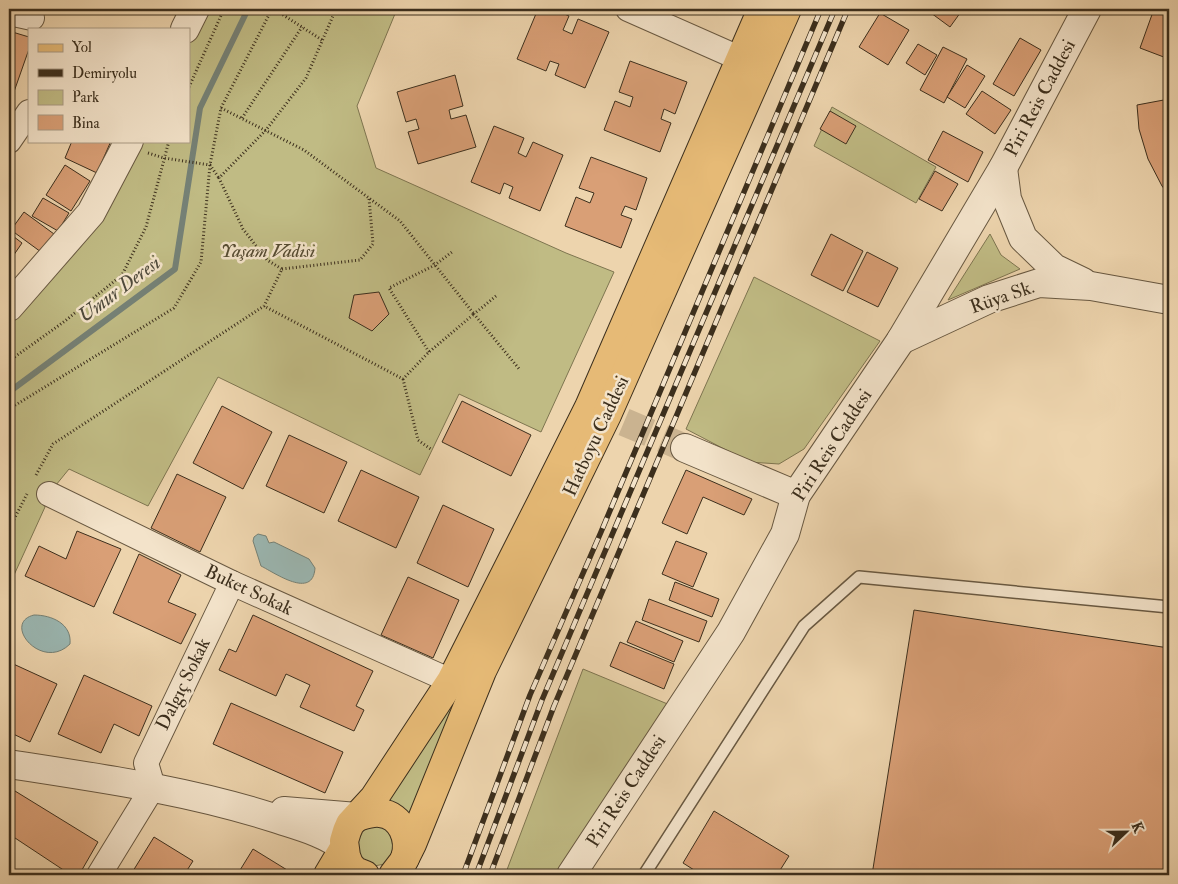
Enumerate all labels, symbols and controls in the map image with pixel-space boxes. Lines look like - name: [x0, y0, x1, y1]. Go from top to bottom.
- legend: [28, 28, 190, 142]
- street label: Piri Reis Caddesi: [999, 35, 1081, 161]
- text: Yol: [72, 38, 92, 57]
- text: Demiryolu: [72, 64, 137, 83]
- text: Park: [72, 88, 99, 107]
- text: Bina: [72, 114, 100, 133]
- park label: Yaşam Vadisi: [221, 239, 315, 263]
- water label: Umur Deresi: [73, 250, 166, 328]
- street label: Rüya Sk.: [967, 275, 1037, 319]
- street label: Hatboyu Caddesi: [558, 372, 634, 500]
- street label: Piri Reis Caddesi: [787, 384, 877, 506]
- street label: Buket Sokak: [201, 559, 297, 621]
- street label: Dalgıç Sokak: [150, 634, 216, 734]
- street label: Piri Reis Caddesi: [581, 730, 671, 852]
- north arrow: [1100, 806, 1150, 856]
- text: K: [1128, 820, 1148, 836]

